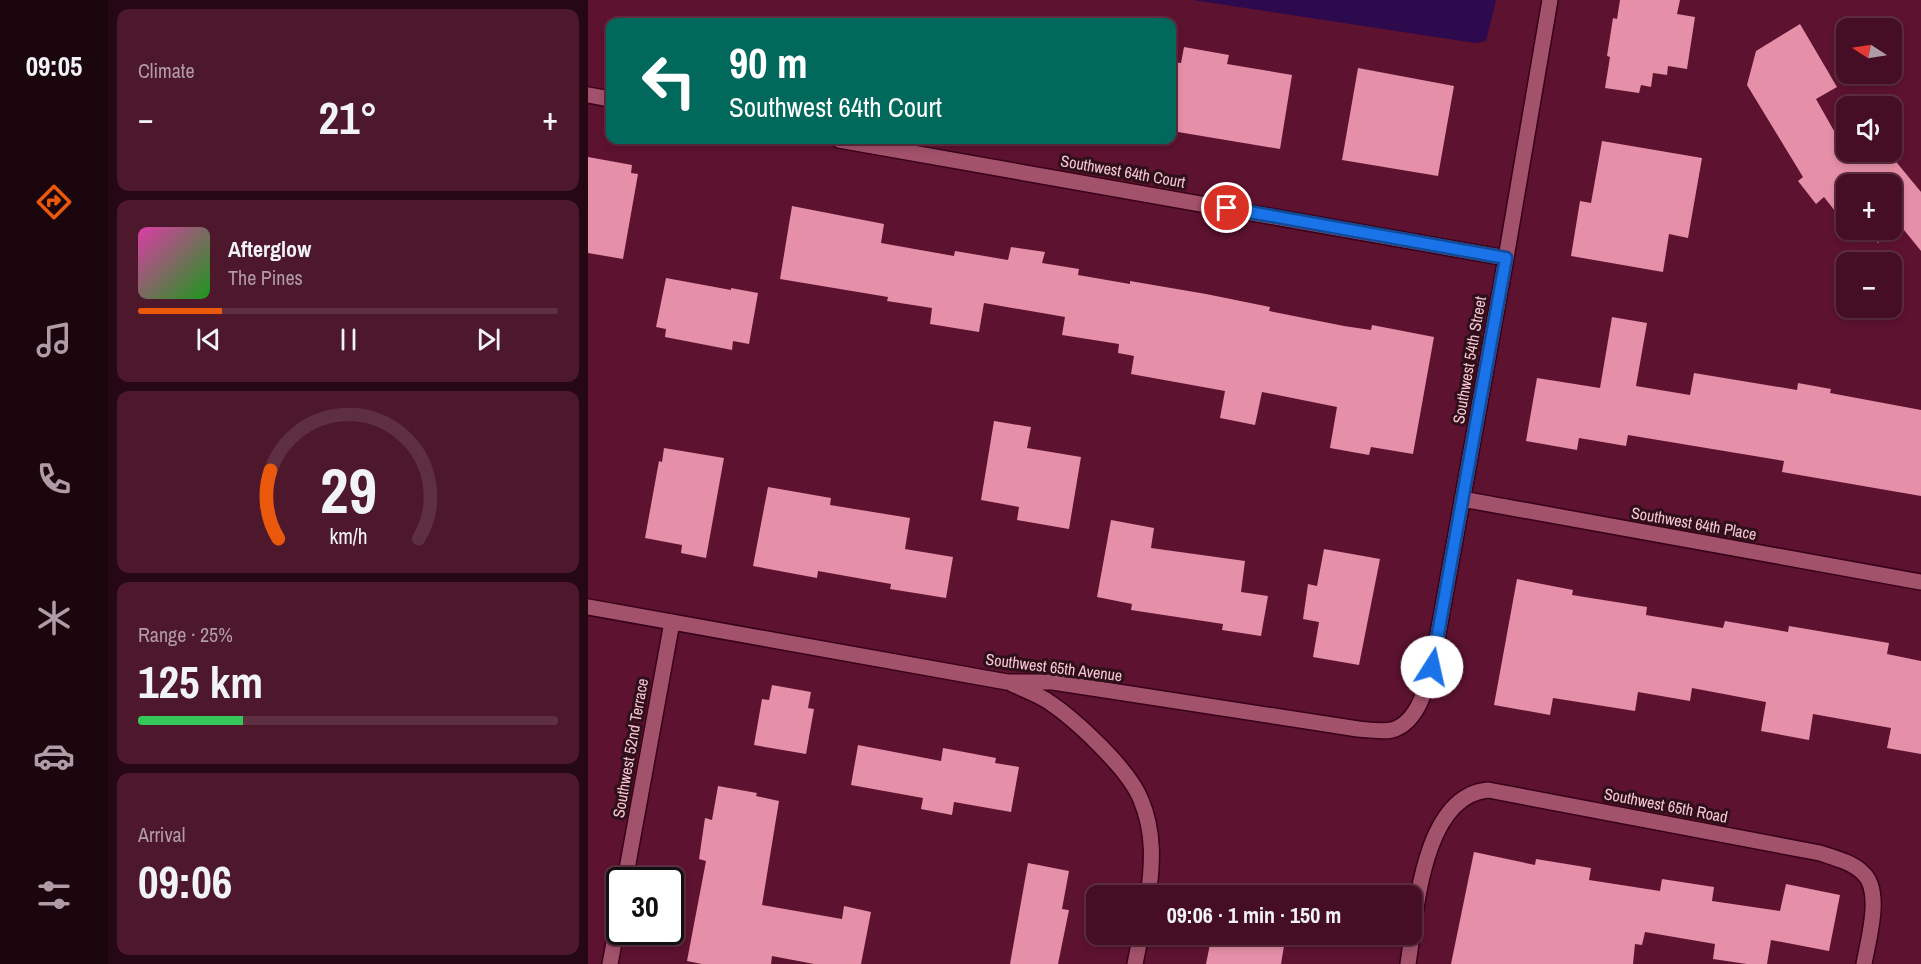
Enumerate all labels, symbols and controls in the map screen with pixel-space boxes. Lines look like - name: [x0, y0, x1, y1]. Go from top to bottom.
- north arrow: [1836, 18, 1902, 84]
- map controls: [1836, 18, 1902, 318]
- text: 90 m: [729, 35, 808, 91]
- icon: left: [630, 42, 708, 120]
- text: 09:05: [26, 48, 82, 84]
- text: Climate: [138, 57, 195, 84]
- text: 21°: [318, 87, 378, 148]
- text: Southwest 64th Court: [729, 89, 942, 125]
- text: −: [138, 96, 154, 140]
- text: +: [542, 96, 558, 140]
- button: sound: [1836, 96, 1902, 162]
- street label: Southwest 64th Court: [1059, 149, 1187, 193]
- button: +: [1836, 174, 1902, 240]
- icon: directions: [33, 181, 75, 223]
- pin: [1201, 182, 1252, 233]
- icon: arrive: [1210, 191, 1243, 224]
- text: Afterglow: [228, 234, 311, 264]
- button: −: [1836, 252, 1902, 318]
- text: The Pines: [228, 264, 303, 291]
- street label: Southwest 54th Street: [1447, 294, 1491, 425]
- icon: music: [33, 319, 75, 361]
- icon: previous: [192, 323, 225, 356]
- icon: pause: [332, 323, 365, 356]
- icon: next: [472, 323, 505, 356]
- text: 29: [320, 448, 376, 532]
- icon: phone: [33, 458, 75, 500]
- street label: Southwest 64th Place: [1630, 501, 1758, 545]
- text: km/h: [329, 522, 367, 551]
- icon: climate: [33, 597, 75, 639]
- text: Range · 25%: [138, 621, 233, 648]
- position arrow: [1400, 635, 1464, 699]
- street label: Southwest 65th Avenue: [984, 648, 1124, 686]
- text: 125 km: [138, 651, 263, 712]
- street label: Southwest 52nd Terrace: [607, 677, 653, 819]
- icon: car: [33, 735, 75, 777]
- street label: Southwest 65th Road: [1602, 782, 1730, 828]
- text: Arrival: [138, 821, 185, 848]
- text: 09:06: [138, 851, 232, 912]
- speed limit sign: 30: [606, 867, 684, 945]
- icon: filters: [33, 874, 75, 916]
- text: 09:06 · 1 min · 150 m: [1167, 900, 1341, 930]

